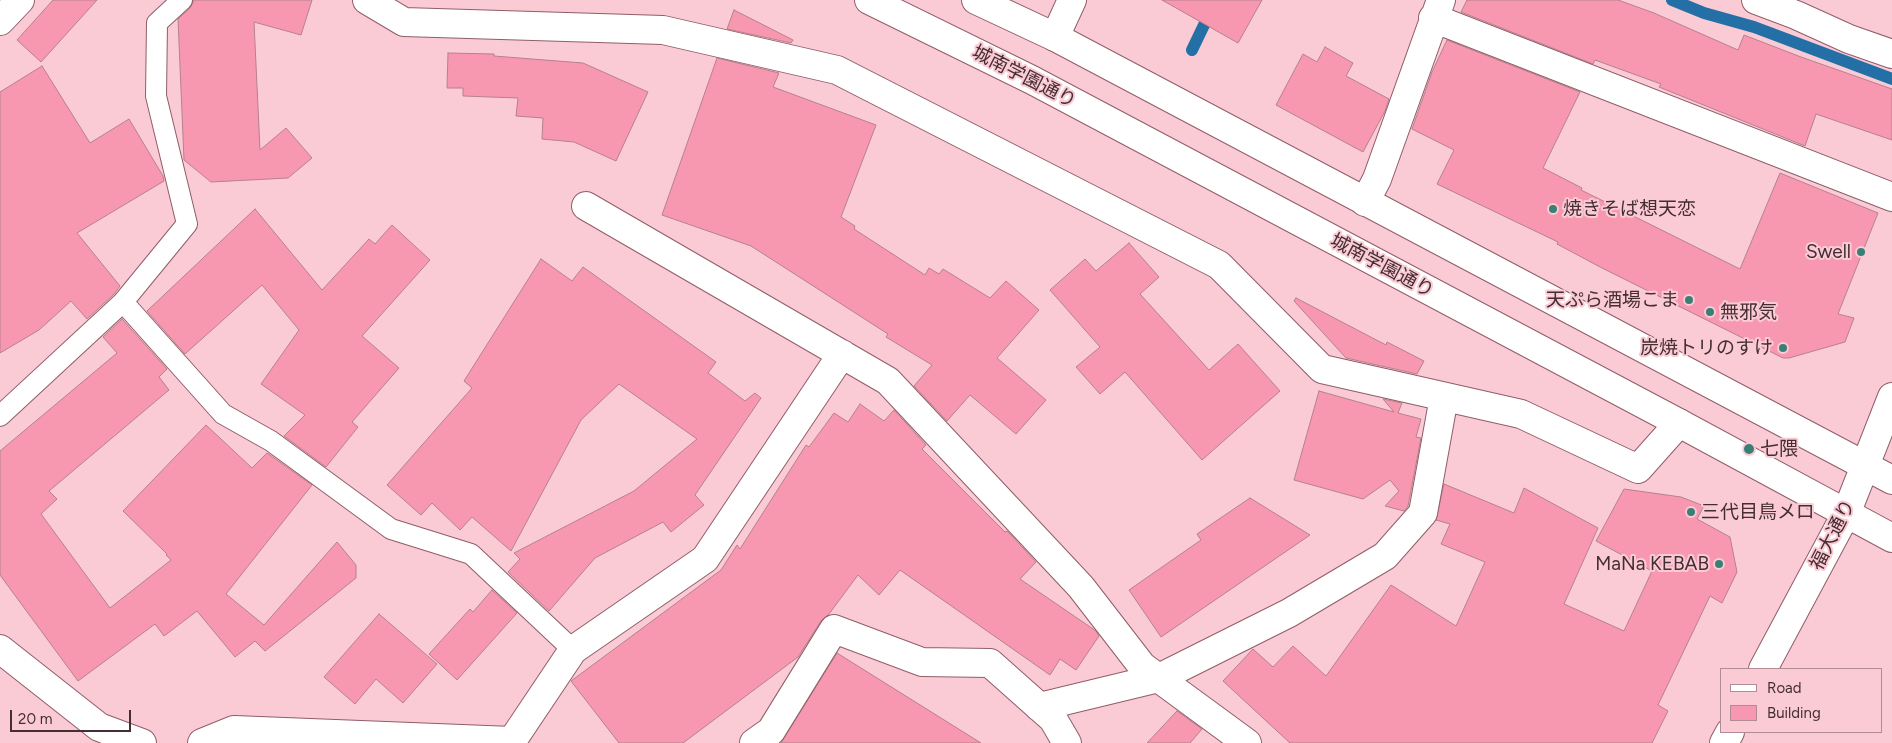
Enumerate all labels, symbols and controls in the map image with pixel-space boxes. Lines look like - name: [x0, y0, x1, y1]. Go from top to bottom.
- street label: 城南学園通り: [968, 41, 1080, 113]
- place label: 焼きそば想天恋: [1563, 198, 1696, 220]
- marker: 焼きそば想天恋: [1547, 203, 1559, 215]
- street label: 城南学園通り: [1326, 229, 1438, 303]
- place label: Swell: [1806, 241, 1851, 263]
- marker: Swell: [1855, 246, 1867, 258]
- place label: 天ぷら酒場こま: [1546, 289, 1679, 311]
- marker: 天ぷら酒場こま: [1683, 294, 1695, 306]
- place label: 無邪気: [1720, 301, 1777, 323]
- marker: 無邪気: [1704, 306, 1716, 318]
- place label: 炭焼トリのすけ: [1640, 337, 1773, 359]
- marker: 炭焼トリのすけ: [1777, 342, 1789, 354]
- place label: 七隈: [1760, 438, 1798, 460]
- marker: 七隈: [1742, 442, 1756, 456]
- street label: 福大通り: [1806, 496, 1860, 574]
- place label: 三代目鳥メロ: [1701, 501, 1815, 523]
- marker: 三代目鳥メロ: [1685, 506, 1697, 518]
- place label: MaNa KEBAB: [1595, 553, 1709, 575]
- marker: MaNa KEBAB: [1713, 558, 1725, 570]
- legend: [1720, 668, 1882, 733]
- text: Road: [1767, 679, 1802, 697]
- scale bar: [12, 700, 134, 732]
- text: Building: [1767, 704, 1821, 722]
- text: 20 m: [18, 710, 52, 728]

